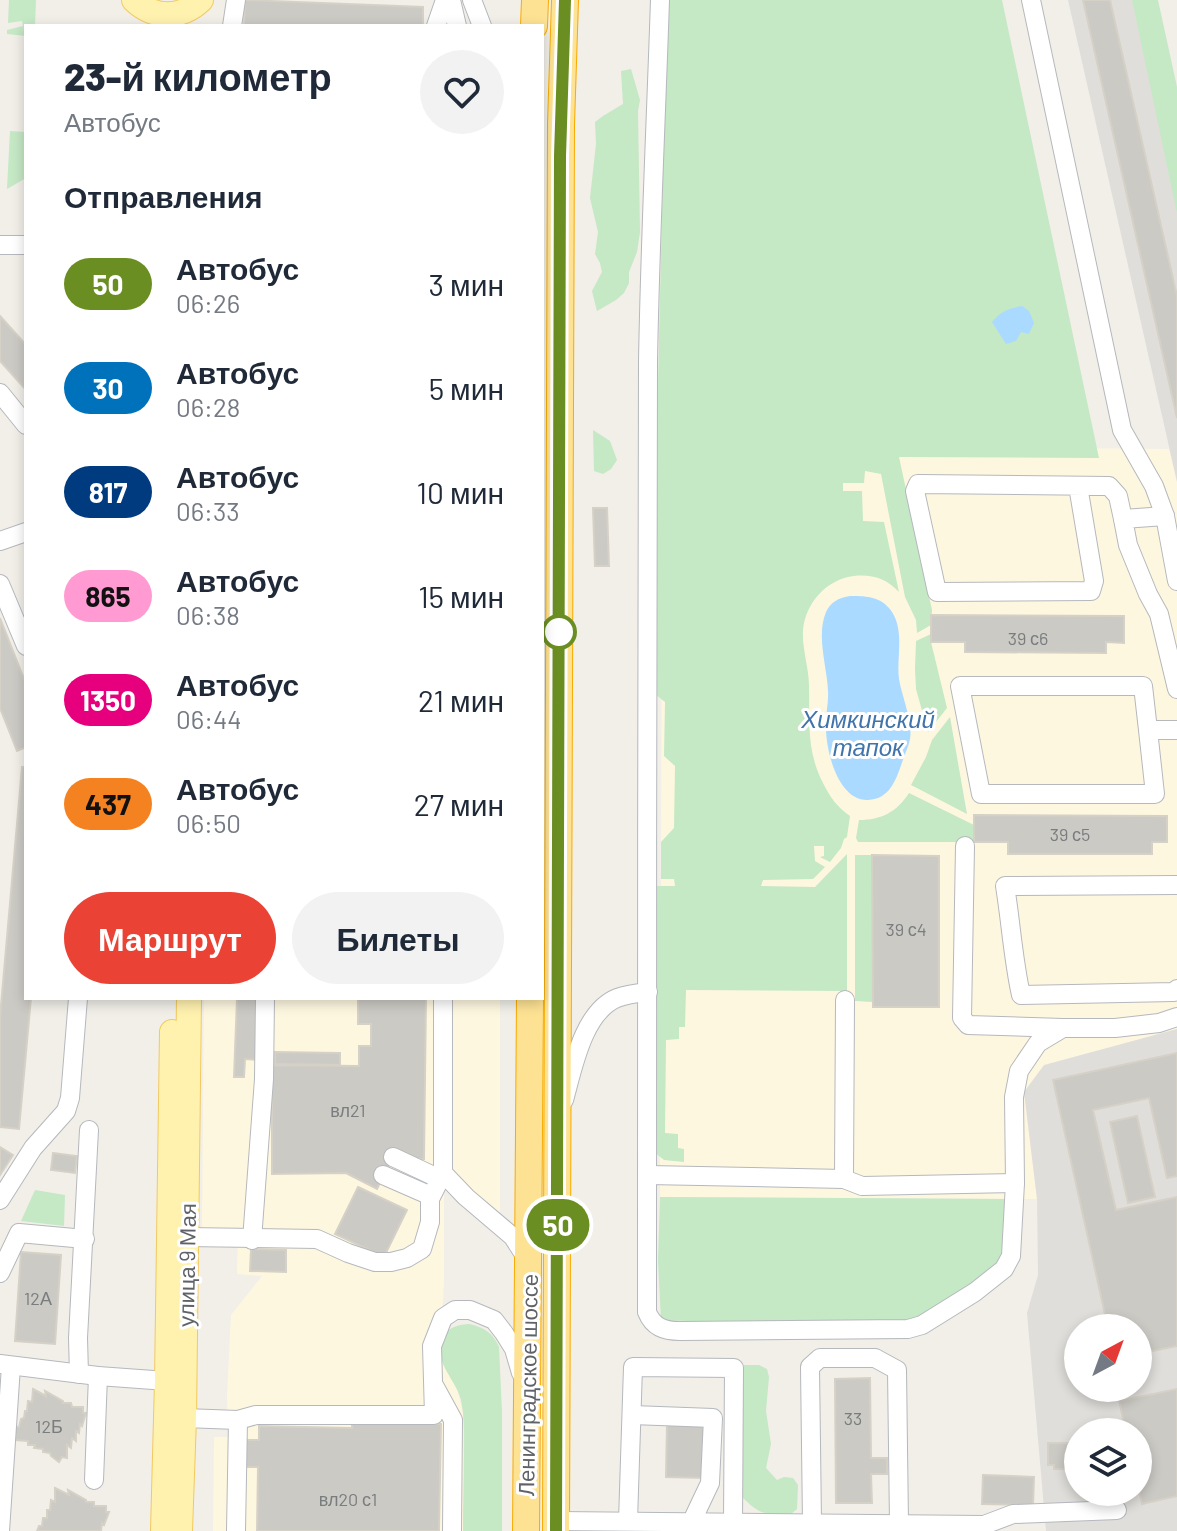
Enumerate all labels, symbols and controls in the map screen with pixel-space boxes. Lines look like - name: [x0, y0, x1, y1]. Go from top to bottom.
- button: heart: [420, 50, 504, 134]
- text: 23-й километр: [64, 53, 332, 99]
- text: Автобус: [64, 106, 161, 137]
- text: Отправления: [64, 178, 263, 214]
- text: Автобус: [176, 250, 299, 286]
- text: 3 мин: [429, 266, 504, 302]
- text: 50: [92, 267, 124, 301]
- text: 06:26: [176, 287, 240, 318]
- text: Автобус: [176, 354, 299, 390]
- text: 5 мин: [429, 370, 504, 406]
- text: 30: [92, 371, 124, 405]
- text: 06:28: [176, 391, 240, 422]
- text: Автобус: [176, 458, 299, 494]
- text: 10 мин: [417, 474, 504, 510]
- text: 817: [89, 475, 127, 509]
- text: 06:33: [176, 495, 240, 526]
- text: Автобус: [176, 562, 299, 598]
- text: 15 мин: [418, 578, 504, 614]
- text: 865: [85, 579, 131, 613]
- text: 06:38: [176, 599, 240, 630]
- unlabelled marker: [542, 615, 576, 649]
- house number: 39 с6: [1008, 627, 1048, 649]
- text: Автобус: [176, 666, 299, 702]
- text: 21 мин: [418, 682, 504, 718]
- text: 1350: [80, 683, 136, 717]
- text: 06:44: [176, 703, 242, 734]
- water label: Химкинский тапок: [800, 704, 935, 761]
- text: Автобус: [176, 770, 299, 806]
- text: 27 мин: [414, 786, 504, 822]
- text: 437: [85, 787, 131, 821]
- text: 06:50: [176, 807, 241, 838]
- house number: 39 с5: [1050, 823, 1090, 845]
- button: Маршрут: [64, 892, 276, 984]
- button: Билеты: [292, 892, 504, 984]
- house number: 39 с4: [885, 918, 927, 940]
- house number: вл21: [330, 1099, 366, 1121]
- line badge: 50: [522, 1199, 594, 1251]
- street label: улица 9 Мая: [172, 1203, 201, 1327]
- text: 50: [542, 1208, 574, 1242]
- street label: Ленинградское шоссе: [512, 1274, 543, 1496]
- house number: 12А: [24, 1287, 52, 1309]
- north arrow: [1064, 1314, 1152, 1402]
- map controls: [1064, 1314, 1152, 1506]
- house number: 33: [844, 1407, 862, 1429]
- house number: 12Б: [35, 1415, 63, 1437]
- button: layers: [1064, 1418, 1152, 1506]
- house number: вл20 с1: [319, 1488, 377, 1510]

